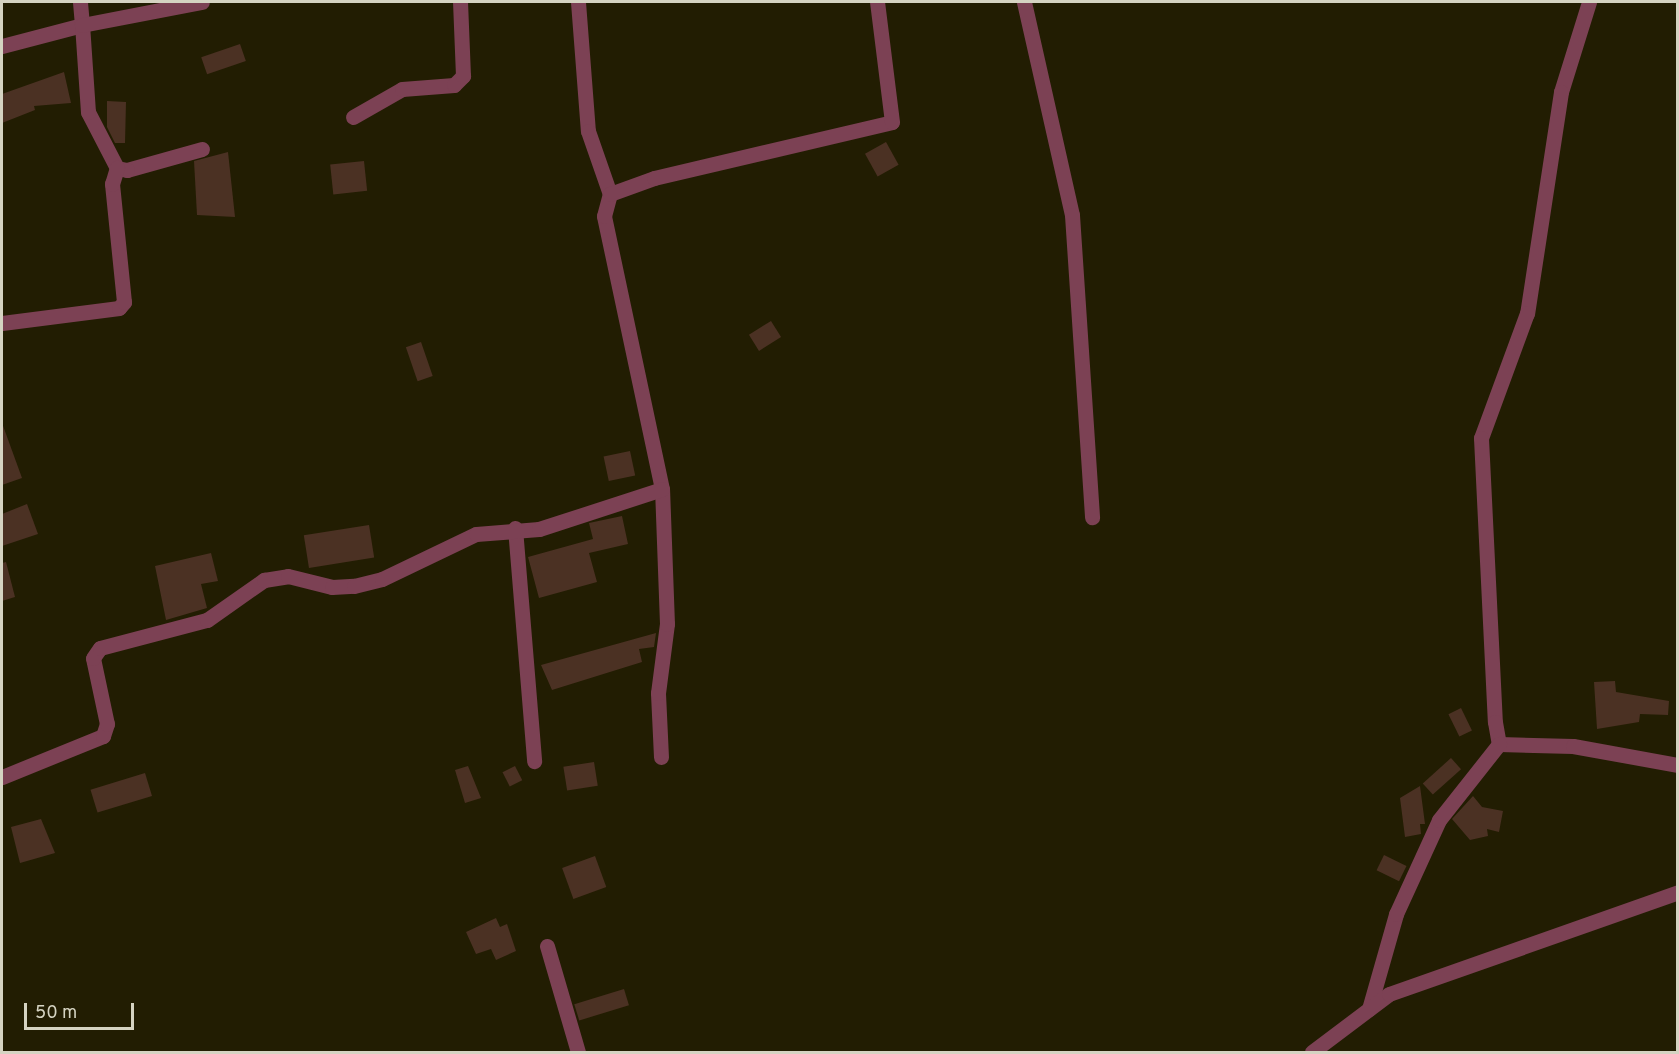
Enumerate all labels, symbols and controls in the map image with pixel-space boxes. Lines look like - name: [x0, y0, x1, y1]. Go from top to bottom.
- scale bar: [27, 991, 136, 1029]
- text: 50 m: [35, 1002, 77, 1025]

